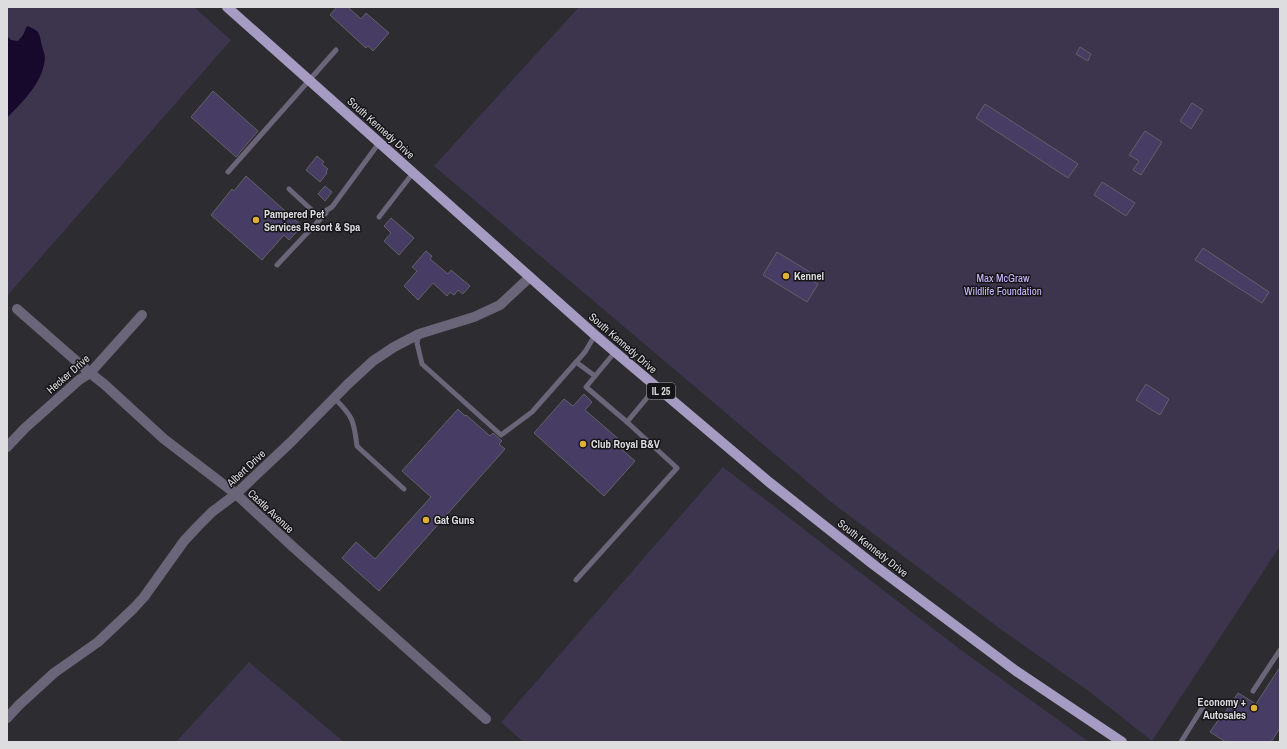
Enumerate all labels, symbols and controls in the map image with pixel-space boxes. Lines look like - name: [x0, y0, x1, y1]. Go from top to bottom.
- street label: South Kennedy Drive: [344, 94, 418, 162]
- place label: Pampered Pet Services Resort & Spa: [264, 207, 360, 234]
- marker: Pampered Pet Services Resort & Spa: [251, 215, 261, 225]
- place label: Kennel: [794, 269, 824, 283]
- marker: Kennel: [781, 271, 791, 281]
- park label: Max McGraw Wildlife Foundation: [964, 271, 1042, 298]
- street label: South Kennedy Drive: [586, 310, 660, 376]
- street label: Hecker Drive: [44, 351, 92, 397]
- road number: IL 25: [647, 383, 675, 399]
- place label: Club Royal B&V: [591, 437, 661, 451]
- marker: Club Royal B&V: [578, 439, 588, 449]
- street label: Albert Drive: [223, 447, 268, 490]
- street label: Castle Avenue: [245, 486, 297, 536]
- place label: Gat Guns: [434, 513, 475, 527]
- marker: Gat Guns: [421, 515, 431, 525]
- street label: South Kennedy Drive: [835, 516, 911, 580]
- place label: Economy + Autosales: [1198, 695, 1246, 722]
- marker: Economy + Autosales: [1249, 703, 1259, 713]

